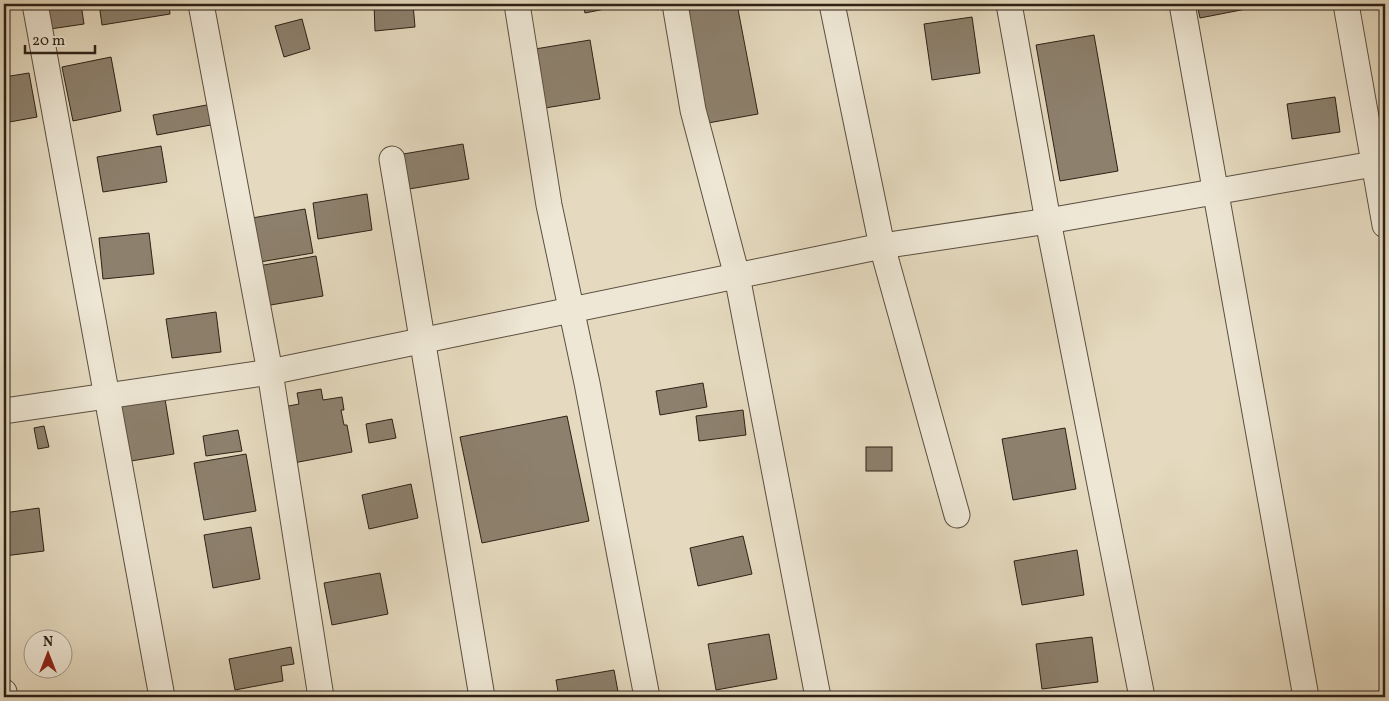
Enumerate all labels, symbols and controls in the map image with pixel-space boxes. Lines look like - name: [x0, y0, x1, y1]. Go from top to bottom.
- scale bar: [25, 22, 95, 54]
- text: 20 m: [32, 31, 65, 52]
- north arrow: [22, 628, 72, 678]
- text: N: [43, 633, 53, 652]

